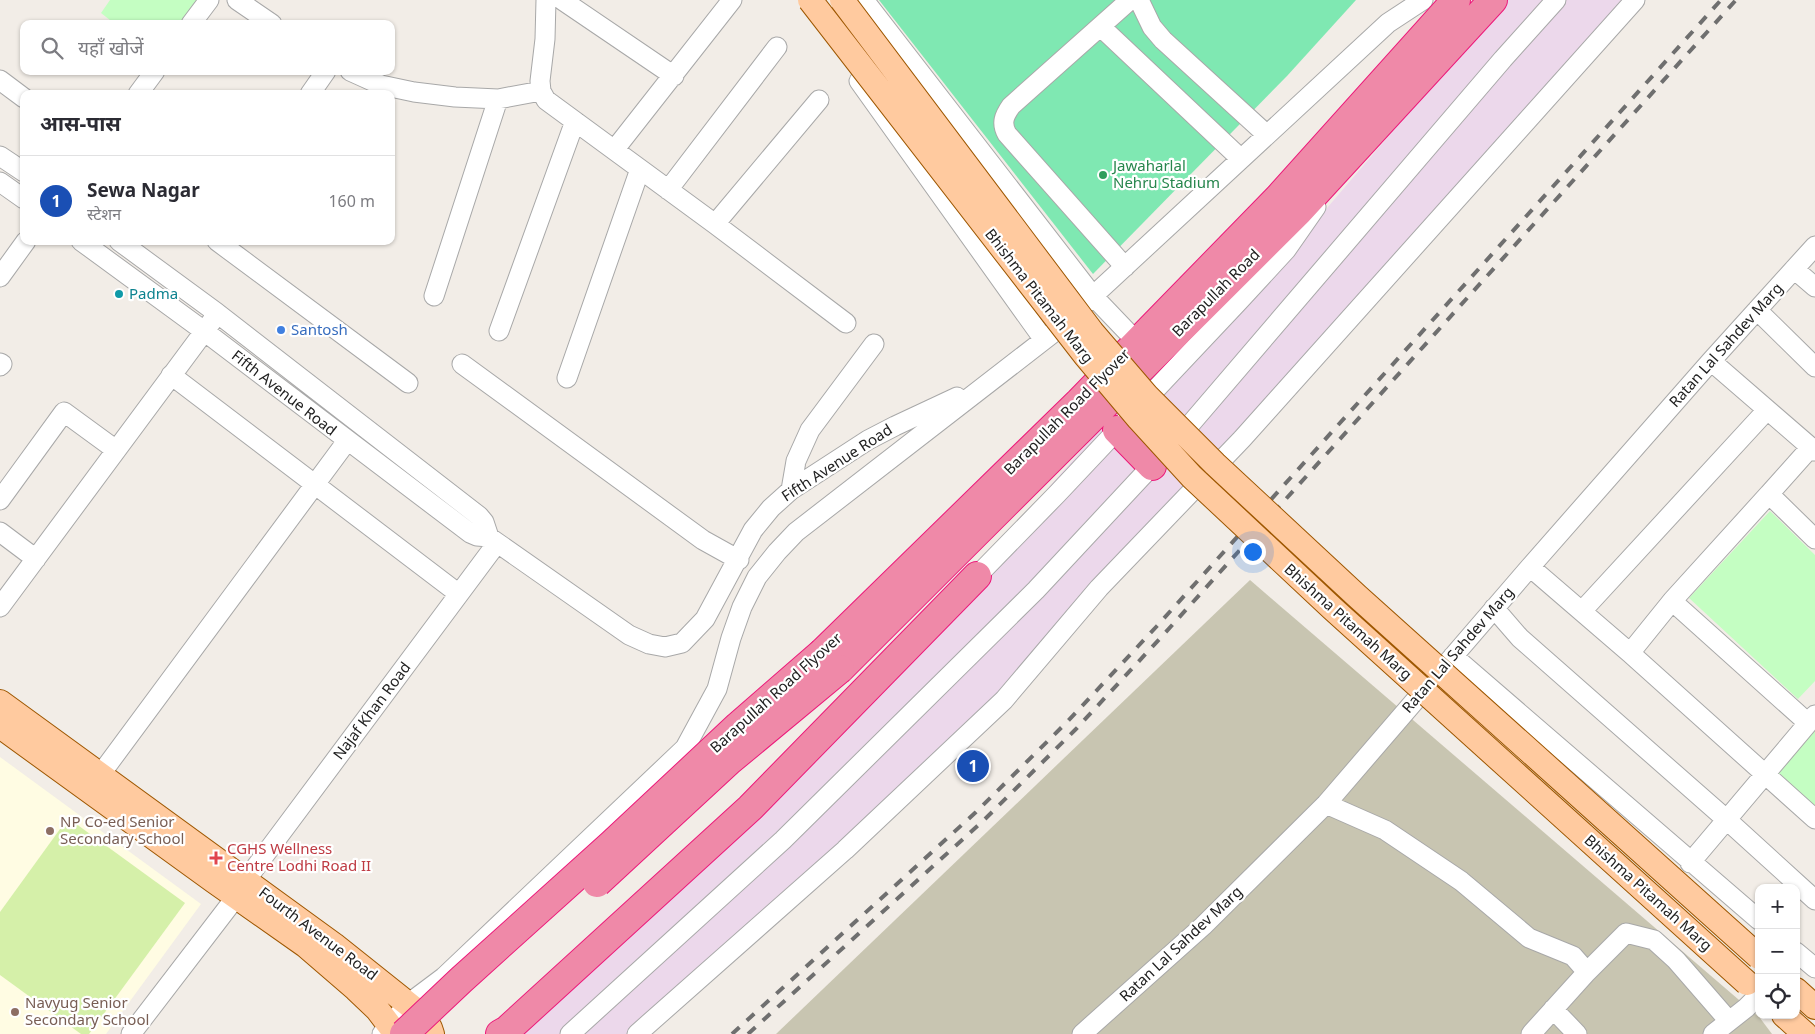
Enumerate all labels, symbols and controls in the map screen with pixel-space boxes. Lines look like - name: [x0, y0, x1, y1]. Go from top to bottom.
- search box: [20, 20, 395, 75]
- icon: search: [38, 34, 66, 62]
- text: यहाँ खोजें: [78, 35, 144, 61]
- text: आस-पास: [40, 109, 121, 137]
- place label: Jawaharlal Nehru Stadium: [1111, 155, 1220, 192]
- marker: Jawaharlal Nehru Stadium: [1097, 169, 1109, 181]
- text: Sewa Nagar: [87, 177, 200, 203]
- text: 1: [51, 190, 61, 212]
- text: 160 m: [328, 190, 375, 212]
- text: स्टेशन: [87, 203, 121, 225]
- street label: Bhishma Pitamah Marg: [981, 224, 1099, 367]
- street label: Barapullah Road: [1167, 244, 1263, 340]
- street label: Ratan Lal Sahdev Marg: [1664, 278, 1787, 411]
- place label: Padma: [129, 283, 178, 303]
- marker: Padma: [113, 288, 125, 300]
- place label: Santosh: [291, 319, 348, 339]
- marker: Santosh: [275, 324, 287, 336]
- street label: Barapullah Road Flyover: [999, 344, 1134, 479]
- street label: Fifth Avenue Road: [228, 345, 341, 439]
- street label: Fifth Avenue Road: [777, 419, 896, 505]
- your location: [1240, 539, 1266, 565]
- street label: Bhishma Pitamah Marg: [1281, 558, 1417, 684]
- street label: Ratan Lal Sahdev Marg: [1397, 582, 1518, 717]
- street label: Barapullah Road Flyover: [705, 628, 845, 757]
- street label: Najaf Khan Road: [328, 658, 415, 763]
- pin: 1: [957, 747, 989, 785]
- place label: NP Co-ed Senior Secondary School: [60, 811, 184, 848]
- marker: NP Co-ed Senior Secondary School: [44, 825, 56, 837]
- street label: Bhishma Pitamah Marg: [1581, 829, 1717, 955]
- place label: CGHS Wellness Centre Lodhi Road II: [227, 838, 371, 875]
- marker: CGHS Wellness Centre Lodhi Road II: [209, 851, 223, 865]
- street label: Ratan Lal Sahdev Marg: [1115, 881, 1246, 1005]
- street label: Fourth Avenue Road: [255, 882, 382, 984]
- map controls: [1755, 884, 1800, 1019]
- button: +: [1755, 884, 1800, 929]
- button: −: [1755, 929, 1800, 974]
- button: locate: [1755, 974, 1800, 1019]
- place label: Navyug Senior Secondary School: [25, 992, 149, 1029]
- marker: Navyug Senior Secondary School: [9, 1006, 21, 1018]

